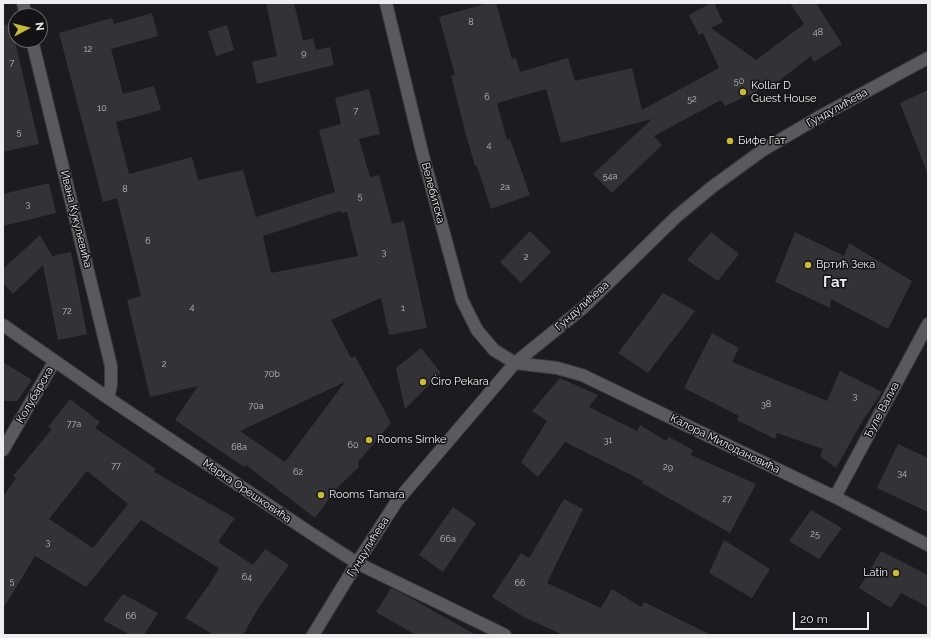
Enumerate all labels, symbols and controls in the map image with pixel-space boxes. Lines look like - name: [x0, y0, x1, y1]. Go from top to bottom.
- north arrow: [8, 8, 48, 48]
- house number: 8: [468, 17, 474, 27]
- text: N: [32, 22, 46, 32]
- house number: 48: [813, 27, 823, 37]
- house number: 12: [84, 44, 92, 54]
- house number: 9: [301, 48, 307, 58]
- house number: 7: [10, 58, 14, 68]
- house number: 50: [734, 76, 744, 86]
- place label: Kollar D Guest House: [751, 79, 817, 105]
- street label: Гундулићева: [804, 86, 870, 130]
- marker: Kollar D Guest House: [738, 87, 748, 97]
- house number: 6: [484, 92, 490, 102]
- house number: 52: [687, 94, 697, 104]
- house number: 10: [97, 103, 107, 113]
- house number: 7: [354, 106, 358, 116]
- house number: 5: [17, 127, 21, 137]
- place label: Бифе Гат: [738, 134, 785, 148]
- marker: Бифе Гат: [725, 136, 735, 146]
- house number: 4: [487, 140, 491, 150]
- street label: Велебитска: [419, 161, 447, 225]
- street label: Ивана Кукуљевића: [58, 169, 94, 269]
- house number: 54a: [603, 171, 617, 181]
- house number: 2a: [500, 182, 510, 192]
- house number: 8: [122, 184, 128, 194]
- house number: 5: [358, 191, 362, 201]
- house number: 3: [26, 199, 30, 209]
- house number: 6: [145, 236, 151, 246]
- house number: 3: [382, 247, 386, 257]
- house number: 2: [524, 252, 528, 262]
- place label: Вртић Зека: [816, 258, 875, 272]
- marker: Вртић Зека: [803, 260, 813, 270]
- district label: Гат: [823, 273, 847, 291]
- street label: Гундулићева: [552, 278, 612, 334]
- house number: 4: [190, 302, 194, 312]
- house number: 1: [401, 303, 405, 313]
- house number: 72: [62, 306, 72, 316]
- house number: 2: [162, 359, 166, 369]
- street label: Колубарска: [14, 365, 56, 425]
- house number: 70b: [264, 369, 280, 379]
- place label: Ćiro Pekara: [431, 375, 489, 389]
- marker: Ćiro Pekara: [418, 377, 428, 387]
- street label: Ђуле Валиа: [862, 380, 902, 440]
- house number: 3: [853, 391, 857, 401]
- house number: 38: [761, 399, 771, 409]
- house number: 70a: [248, 401, 264, 411]
- street label: Калора Милодановића: [668, 412, 782, 476]
- house number: 77a: [67, 419, 81, 429]
- place label: Rooms Simke: [377, 433, 446, 447]
- marker: Rooms Simke: [364, 435, 374, 445]
- house number: 31: [604, 435, 612, 445]
- house number: 60: [348, 440, 358, 450]
- house number: 68a: [231, 442, 247, 452]
- street label: Марка Орешковића: [200, 456, 294, 526]
- house number: 77: [111, 461, 121, 471]
- house number: 29: [663, 462, 673, 472]
- house number: 62: [293, 467, 303, 477]
- house number: 34: [897, 468, 907, 478]
- place label: Rooms Tamara: [329, 488, 405, 502]
- marker: Rooms Tamara: [316, 490, 326, 500]
- house number: 27: [722, 494, 732, 504]
- street label: Гундулићева: [344, 515, 392, 579]
- house number: 25: [810, 529, 820, 539]
- house number: 66a: [440, 534, 456, 544]
- house number: 3: [46, 537, 50, 547]
- place label: Latin: [863, 566, 888, 580]
- marker: Latin: [891, 568, 901, 578]
- house number: 64: [242, 572, 252, 582]
- house number: 5: [10, 576, 14, 586]
- house number: 66: [515, 578, 525, 588]
- scale bar: [795, 604, 871, 630]
- house number: 66: [126, 611, 136, 621]
- text: 20 m: [800, 612, 828, 626]

